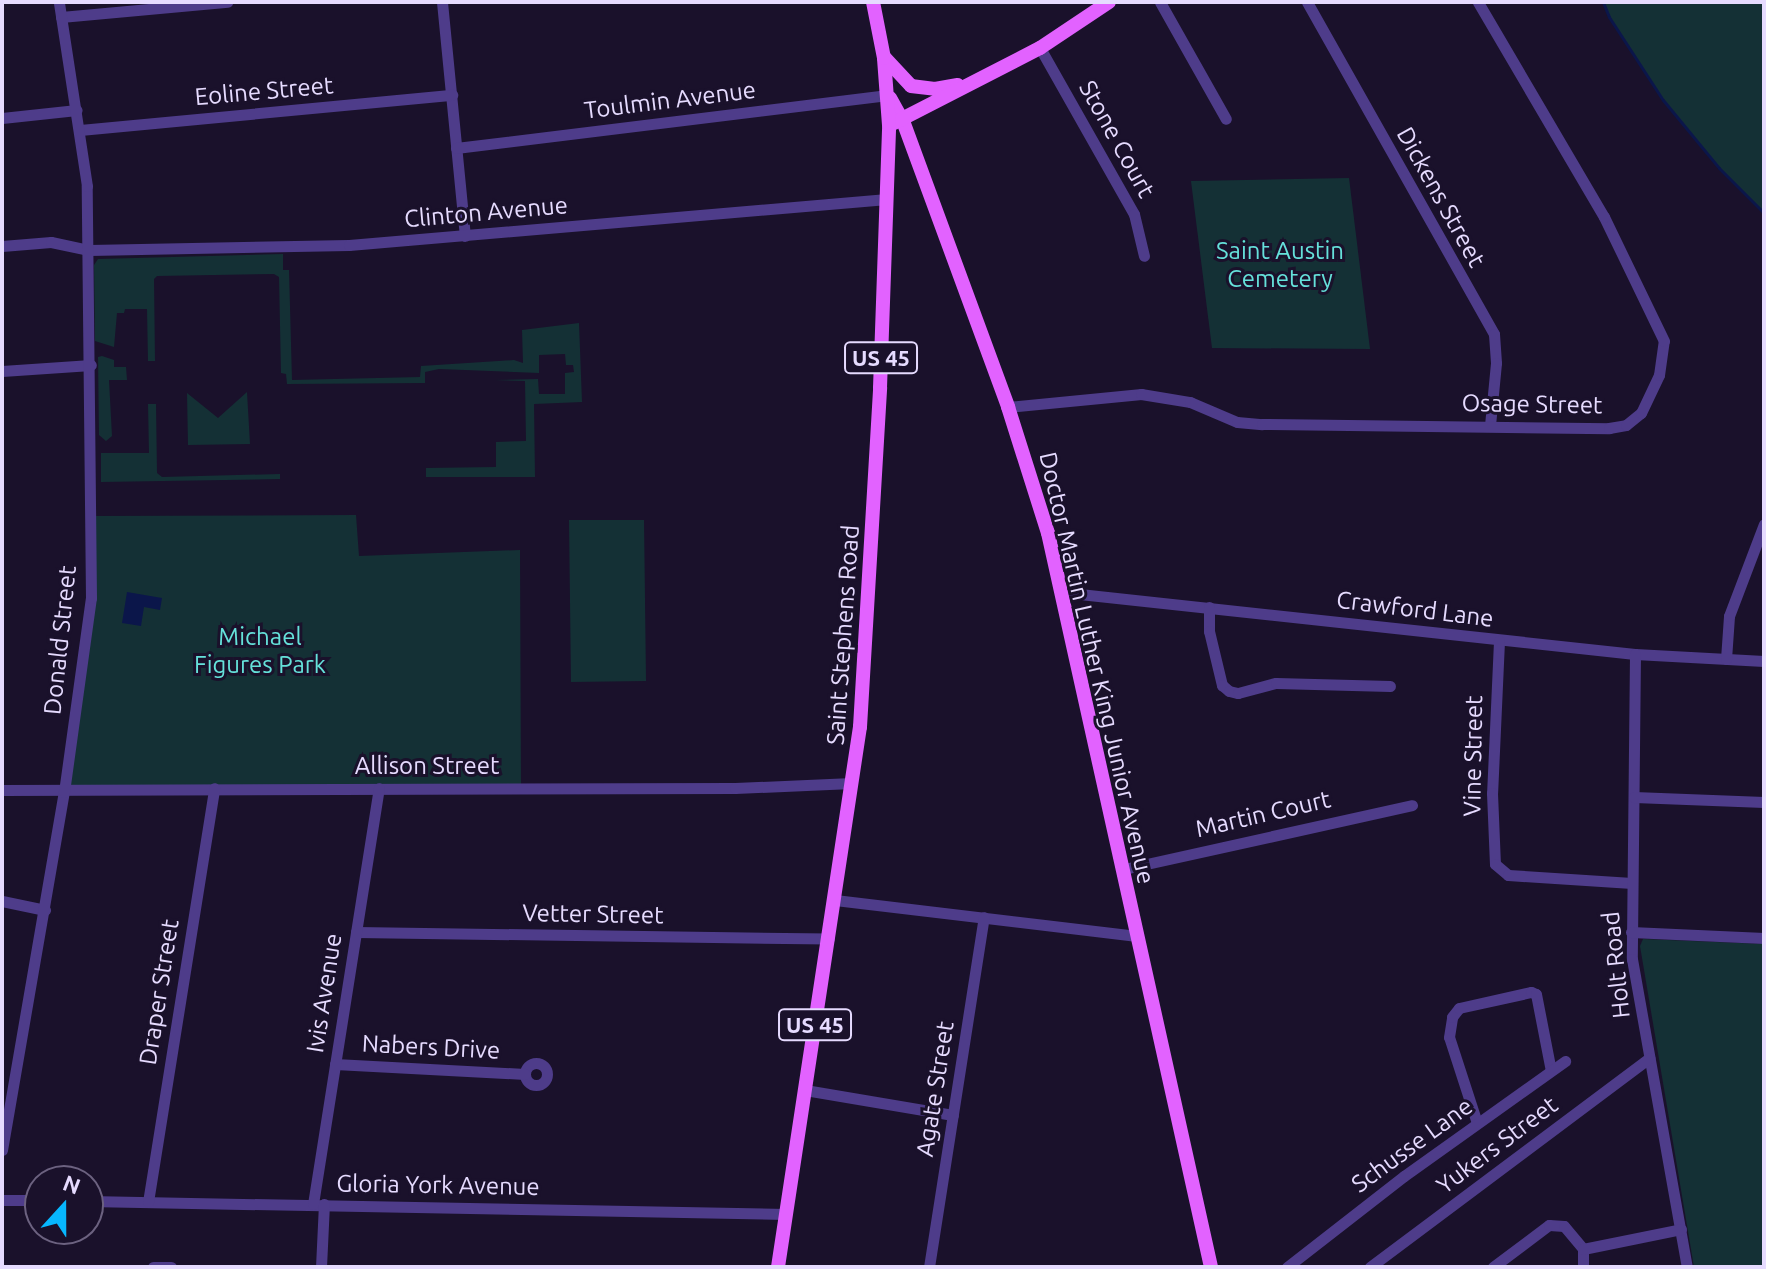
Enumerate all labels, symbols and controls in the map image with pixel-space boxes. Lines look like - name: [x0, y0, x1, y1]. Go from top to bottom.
- street label: Eoline Street: [194, 71, 334, 111]
- street label: Toulmin Avenue: [582, 75, 758, 125]
- street label: Stone Court: [1073, 75, 1161, 203]
- street label: Dickens Street: [1391, 122, 1491, 272]
- street label: Clinton Avenue: [403, 191, 569, 233]
- park label: Saint Austin Cemetery: [1216, 237, 1344, 293]
- road number: US 45: [843, 340, 919, 376]
- street label: Osage Street: [1461, 388, 1603, 420]
- street label: Doctor Martin Luther King Junior Avenue: [1033, 449, 1161, 887]
- street label: Saint Stephens Road: [821, 524, 865, 746]
- street label: Donald Street: [38, 564, 82, 716]
- street label: Crawford Lane: [1335, 585, 1495, 633]
- park label: Michael Figures Park: [194, 623, 326, 679]
- street label: Vine Street: [1458, 695, 1488, 817]
- street label: Allison Street: [355, 752, 499, 780]
- street label: Martin Court: [1193, 784, 1333, 844]
- street label: Vetter Street: [522, 898, 664, 930]
- street label: Holt Road: [1596, 910, 1636, 1020]
- street label: Draper Street: [133, 917, 185, 1067]
- street label: Ivis Avenue: [300, 931, 348, 1055]
- road number: US 45: [777, 1007, 853, 1043]
- street label: Agate Street: [910, 1019, 960, 1159]
- street label: Nabers Drive: [361, 1029, 501, 1065]
- street label: Yukers Street: [1431, 1090, 1563, 1200]
- street label: Schusse Lane: [1346, 1092, 1478, 1198]
- north arrow: [24, 1165, 104, 1245]
- text: N: [60, 1169, 84, 1199]
- street label: Gloria York Avenue: [336, 1169, 540, 1201]

